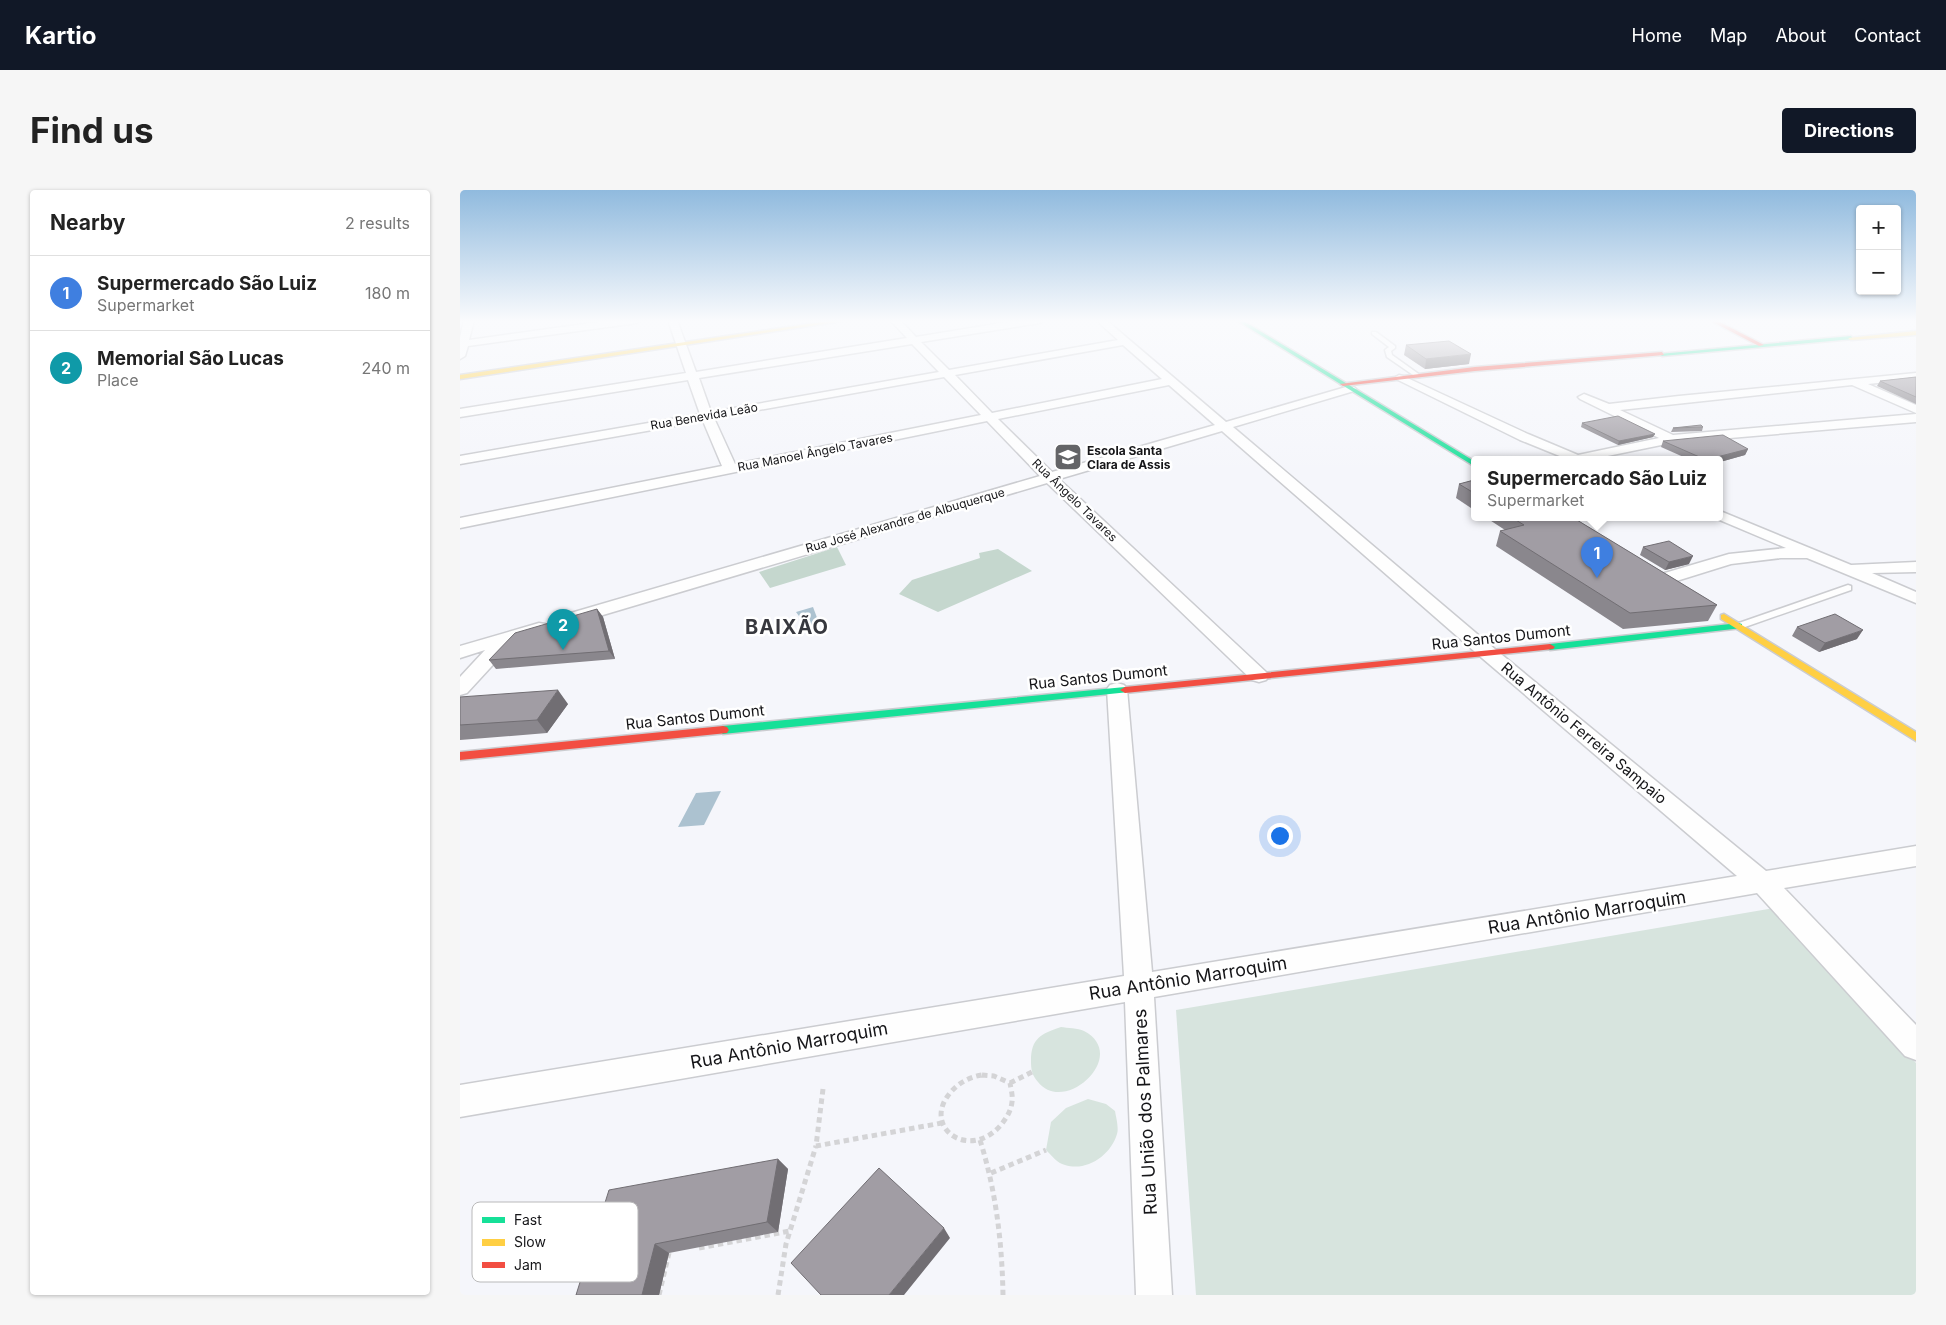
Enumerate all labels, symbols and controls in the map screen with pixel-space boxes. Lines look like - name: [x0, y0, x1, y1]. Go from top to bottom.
- text: Kartio: [25, 21, 96, 50]
- text: Home: [1632, 25, 1682, 46]
- text: Map: [1710, 25, 1747, 46]
- text: About: [1775, 25, 1826, 46]
- text: Contact: [1854, 25, 1921, 46]
- button: Directions: [1782, 108, 1916, 153]
- text: Find us: [30, 109, 154, 151]
- map controls: [1856, 205, 1901, 295]
- button: +: [1856, 205, 1901, 250]
- text: Nearby: [50, 210, 125, 235]
- text: 2 results: [345, 213, 410, 233]
- button: −: [1856, 250, 1901, 295]
- text: Supermercado São Luiz: [97, 272, 317, 295]
- text: 1: [63, 283, 69, 303]
- text: 180 m: [365, 283, 410, 303]
- text: Supermarket: [97, 295, 194, 315]
- text: Memorial São Lucas: [97, 347, 284, 370]
- text: 2: [61, 358, 71, 378]
- text: 240 m: [362, 358, 410, 378]
- text: Place: [97, 370, 139, 390]
- street label: Rua Benevida Leão: [649, 399, 759, 433]
- street label: Rua Manoel Ângelo Tavares: [736, 430, 894, 474]
- school or university icon: Escola Santa Clara de Assis: [1053, 442, 1083, 472]
- place label: Escola Santa Clara de Assis: [1087, 443, 1171, 472]
- street label: Rua Ângelo Tavares: [1029, 455, 1121, 545]
- popup: [1471, 456, 1723, 521]
- text: Supermercado São Luiz: [1487, 467, 1707, 490]
- street label: Rua José Alexandre de Albuquerque: [804, 484, 1006, 556]
- text: Supermarket: [1487, 490, 1584, 510]
- pin: 1: [1581, 537, 1613, 578]
- pin: 2: [547, 609, 579, 650]
- district label: BAIXÃO: [745, 615, 829, 639]
- street label: Rua Santos Dumont: [1431, 620, 1571, 654]
- street label: Rua Antônio Ferreira Sampaio: [1497, 658, 1671, 808]
- street label: Rua Santos Dumont: [1028, 660, 1168, 694]
- street label: Rua Santos Dumont: [625, 700, 765, 734]
- your location: [1267, 823, 1293, 849]
- street label: Rua Antônio Marroquim: [1486, 886, 1688, 938]
- street label: Rua Antônio Marroquim: [1087, 952, 1289, 1004]
- street label: Rua União dos Palmares: [1129, 1008, 1161, 1216]
- street label: Rua Antônio Marroquim: [689, 1017, 889, 1073]
- legend: [472, 1202, 638, 1282]
- text: Fast: [514, 1211, 542, 1228]
- text: Slow: [514, 1233, 546, 1250]
- text: Jam: [514, 1256, 542, 1273]

